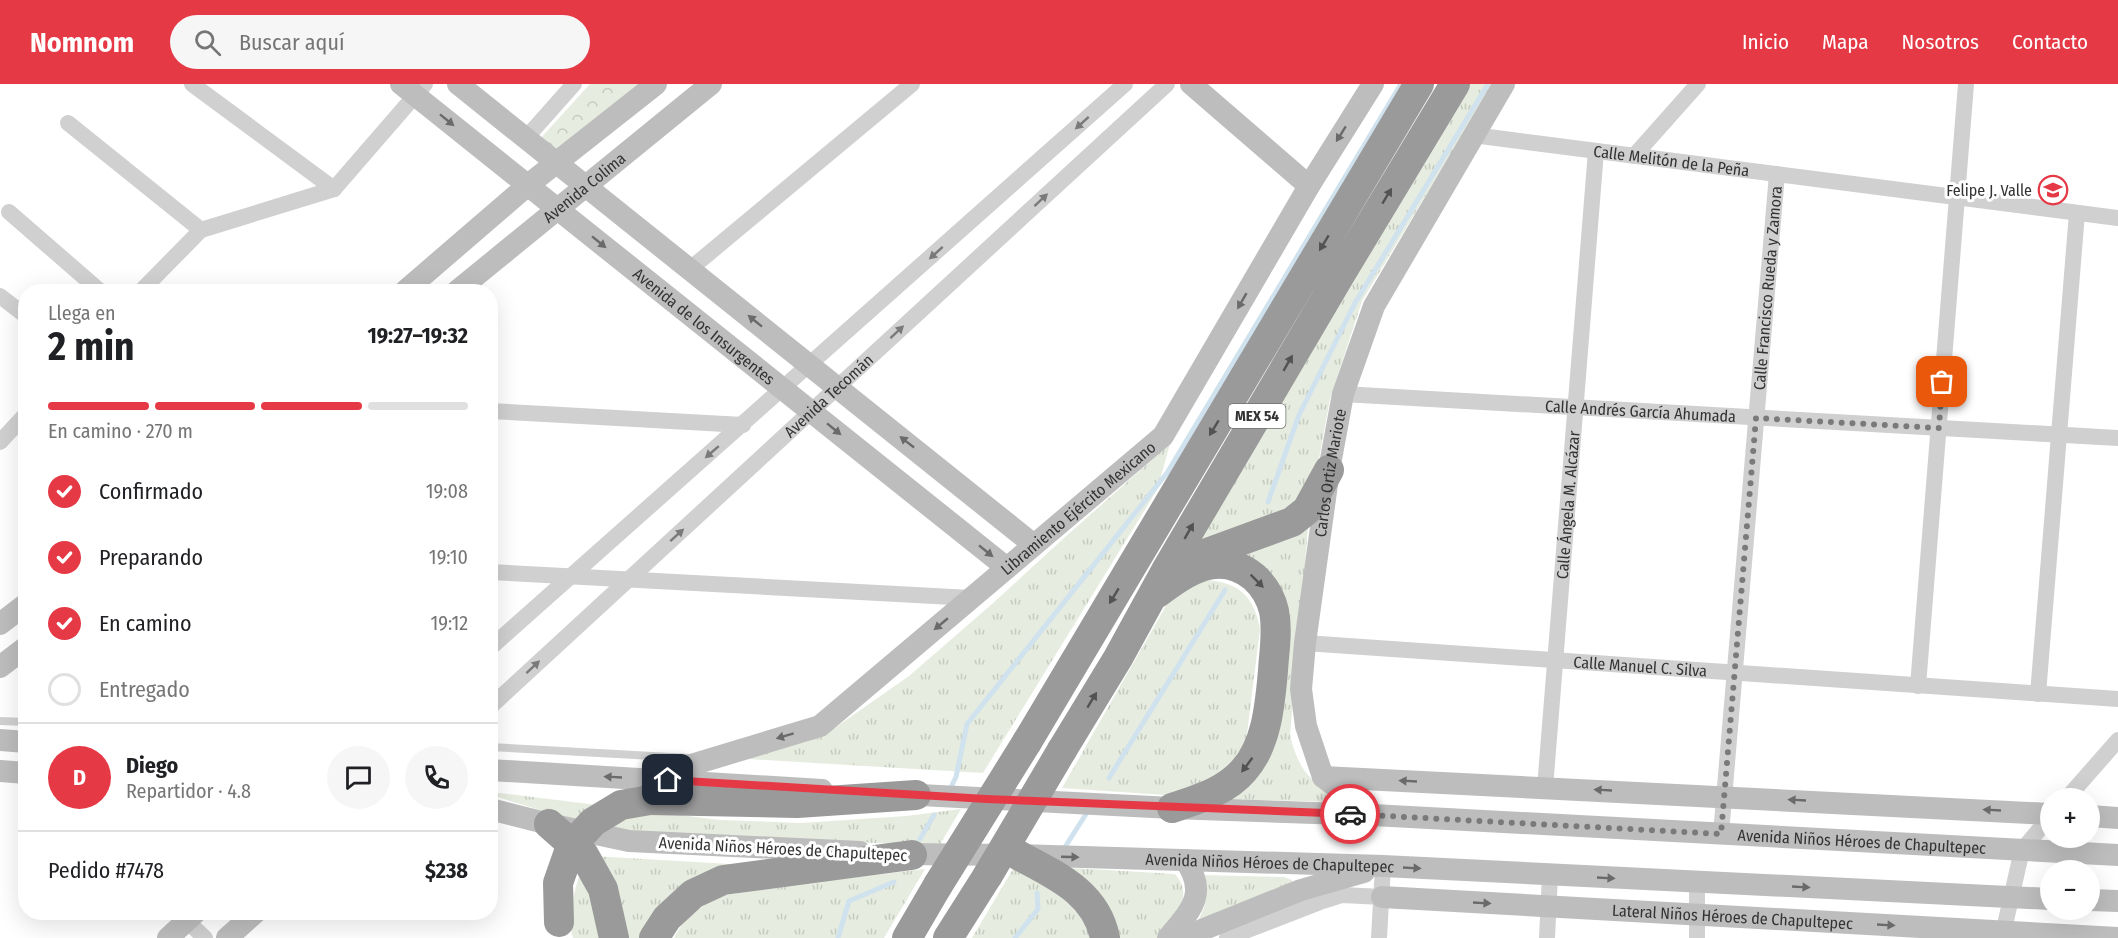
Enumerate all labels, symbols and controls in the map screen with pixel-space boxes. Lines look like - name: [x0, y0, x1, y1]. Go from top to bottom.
- search box: [170, 15, 590, 69]
- text: Nomnom: [30, 26, 134, 59]
- icon: search: [191, 26, 224, 59]
- text: Buscar aquí: [239, 29, 344, 56]
- text: Inicio: [1742, 29, 1789, 55]
- text: Mapa: [1822, 29, 1869, 55]
- text: Nosotros: [1902, 29, 1979, 55]
- text: Contacto: [2012, 29, 2088, 55]
- one-way arrow: [439, 114, 455, 127]
- one-way arrow: [1074, 116, 1089, 130]
- one-way arrow: [1336, 125, 1347, 142]
- street label: Calle Melitón de la Peña: [1592, 141, 1751, 180]
- street label: Avenida Colima: [539, 148, 629, 227]
- school or university icon: Felipe J. Valle: [2037, 174, 2069, 206]
- place label: Felipe J. Valle: [1946, 181, 2032, 200]
- street label: Calle Francisco Rueda y Zamora: [1749, 185, 1785, 391]
- one-way arrow: [1382, 188, 1393, 204]
- one-way arrow: [1033, 193, 1048, 207]
- one-way arrow: [592, 235, 607, 248]
- one-way arrow: [1319, 235, 1330, 251]
- one-way arrow: [929, 246, 944, 259]
- street label: Avenida de los Insurgentes: [629, 264, 779, 389]
- one-way arrow: [1236, 293, 1247, 309]
- text: Llega en: [48, 301, 116, 325]
- one-way arrow: [747, 315, 762, 327]
- text: 19:27–19:32: [367, 322, 468, 349]
- text: 2 min: [48, 324, 134, 370]
- one-way arrow: [890, 325, 904, 339]
- street label: Avenida Tecomán: [780, 350, 877, 441]
- one-way arrow: [1282, 355, 1293, 371]
- pin: [1916, 356, 1967, 407]
- icon: bag: [1925, 365, 1958, 398]
- street label: Calle Andrés García Ahumada: [1544, 396, 1737, 426]
- road number: MEX 54: [1228, 404, 1286, 428]
- street label: Carlos Ortiz Mariote: [1310, 407, 1350, 538]
- text: En camino · 270 m: [48, 419, 193, 443]
- one-way arrow: [1208, 420, 1219, 436]
- one-way arrow: [826, 422, 842, 435]
- street label: Calle Ángela M. Alcázar: [1552, 430, 1583, 580]
- one-way arrow: [900, 436, 915, 448]
- street label: Libramiento Ejército Mexicano: [997, 437, 1159, 579]
- one-way arrow: [705, 445, 720, 458]
- icon: check: [48, 475, 81, 508]
- text: Confirmado: [99, 478, 203, 505]
- text: 19:08: [426, 479, 468, 503]
- one-way arrow: [1184, 522, 1194, 539]
- one-way arrow: [669, 529, 684, 542]
- icon: check: [48, 541, 81, 574]
- text: Preparando: [99, 544, 203, 571]
- one-way arrow: [978, 544, 994, 557]
- text: 19:10: [429, 545, 468, 569]
- one-way arrow: [1250, 574, 1264, 588]
- one-way arrow: [1109, 588, 1119, 605]
- icon: check: [48, 607, 81, 640]
- text: En camino: [99, 610, 191, 637]
- text: 19:12: [430, 611, 468, 635]
- one-way arrow: [934, 617, 949, 630]
- street label: Calle Manuel C. Silva: [1573, 652, 1708, 680]
- one-way arrow: [526, 661, 540, 675]
- text: Entregado: [99, 676, 190, 703]
- one-way arrow: [1086, 692, 1097, 708]
- one-way arrow: [776, 732, 794, 741]
- button: chat: [327, 746, 390, 809]
- button: phone: [405, 746, 468, 809]
- text: Diego: [126, 752, 178, 779]
- pin: [642, 754, 693, 805]
- one-way arrow: [1241, 758, 1253, 773]
- icon: home: [651, 763, 684, 796]
- text: D: [73, 764, 86, 791]
- one-way arrow: [603, 773, 622, 782]
- one-way arrow: [1398, 776, 1417, 785]
- text: Repartidor · 4.8: [126, 779, 251, 803]
- courier: [1320, 784, 1380, 844]
- one-way arrow: [1593, 786, 1612, 795]
- map controls: [2040, 788, 2100, 920]
- button: +: [2040, 788, 2100, 848]
- one-way arrow: [1788, 796, 1807, 805]
- icon: car: [1334, 798, 1367, 831]
- one-way arrow: [1983, 805, 2002, 814]
- street label: Avenida Niños Héroes de Chapultepec: [1737, 825, 1987, 857]
- street label: Avenida Niños Héroes de Chapultepec: [658, 833, 908, 865]
- street label: Avenida Niños Héroes de Chapultepec: [1145, 849, 1395, 876]
- one-way arrow: [1060, 852, 1079, 862]
- text: Pedido #7478: [48, 857, 164, 884]
- text: $238: [425, 857, 468, 884]
- button: −: [2040, 860, 2100, 920]
- one-way arrow: [1402, 863, 1421, 872]
- one-way arrow: [1597, 873, 1616, 882]
- one-way arrow: [1792, 883, 1811, 892]
- one-way arrow: [1472, 898, 1491, 907]
- street label: Lateral Niños Héroes de Chapultepec: [1611, 900, 1854, 933]
- one-way arrow: [1877, 920, 1896, 930]

